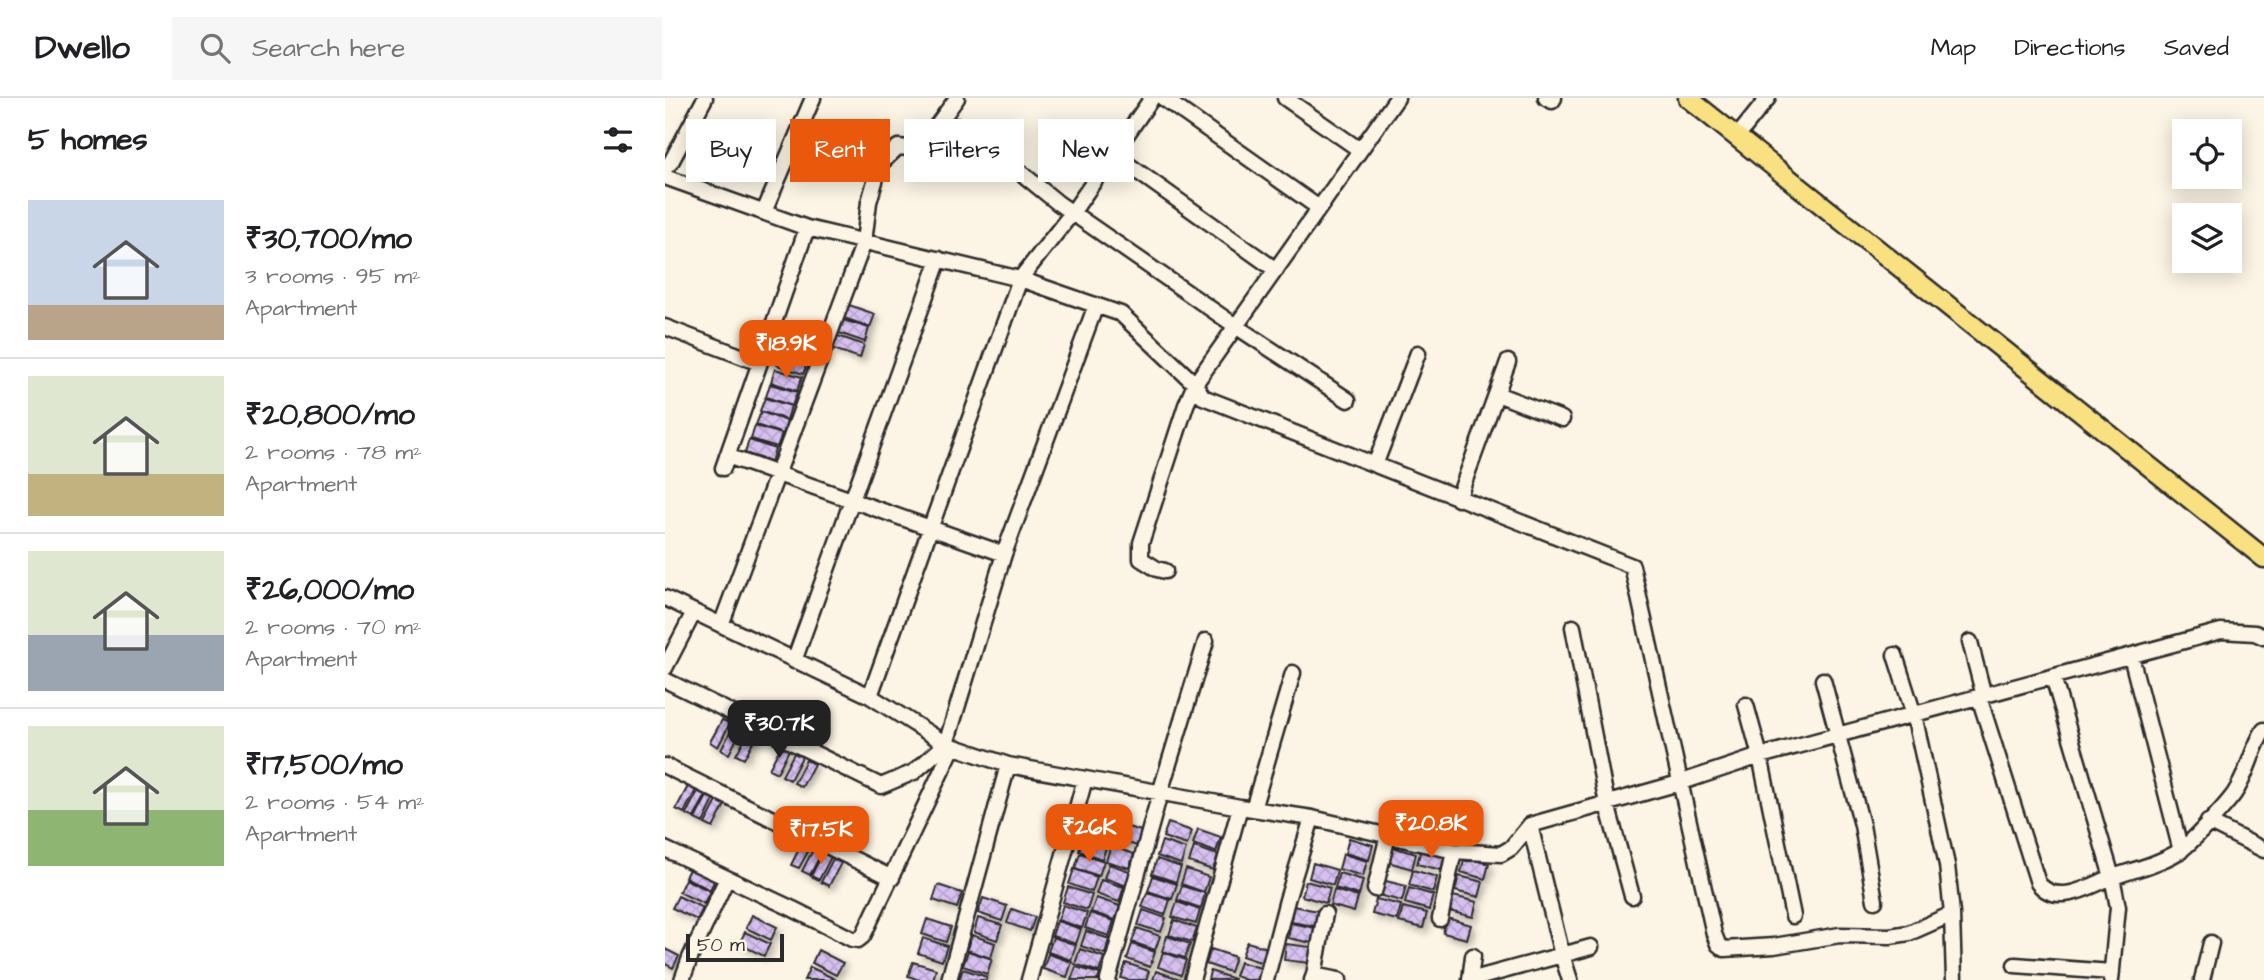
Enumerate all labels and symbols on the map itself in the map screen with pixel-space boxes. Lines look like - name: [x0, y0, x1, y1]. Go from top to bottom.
- pin: ₹18.9K: [729, 320, 843, 380]
- pin: ₹30.7K: [722, 700, 836, 760]
- pin: ₹20.8K: [1374, 800, 1488, 860]
- pin: ₹26K: [1048, 804, 1130, 864]
- pin: ₹17.5K: [764, 806, 878, 866]
- scale bar: [686, 931, 784, 963]

